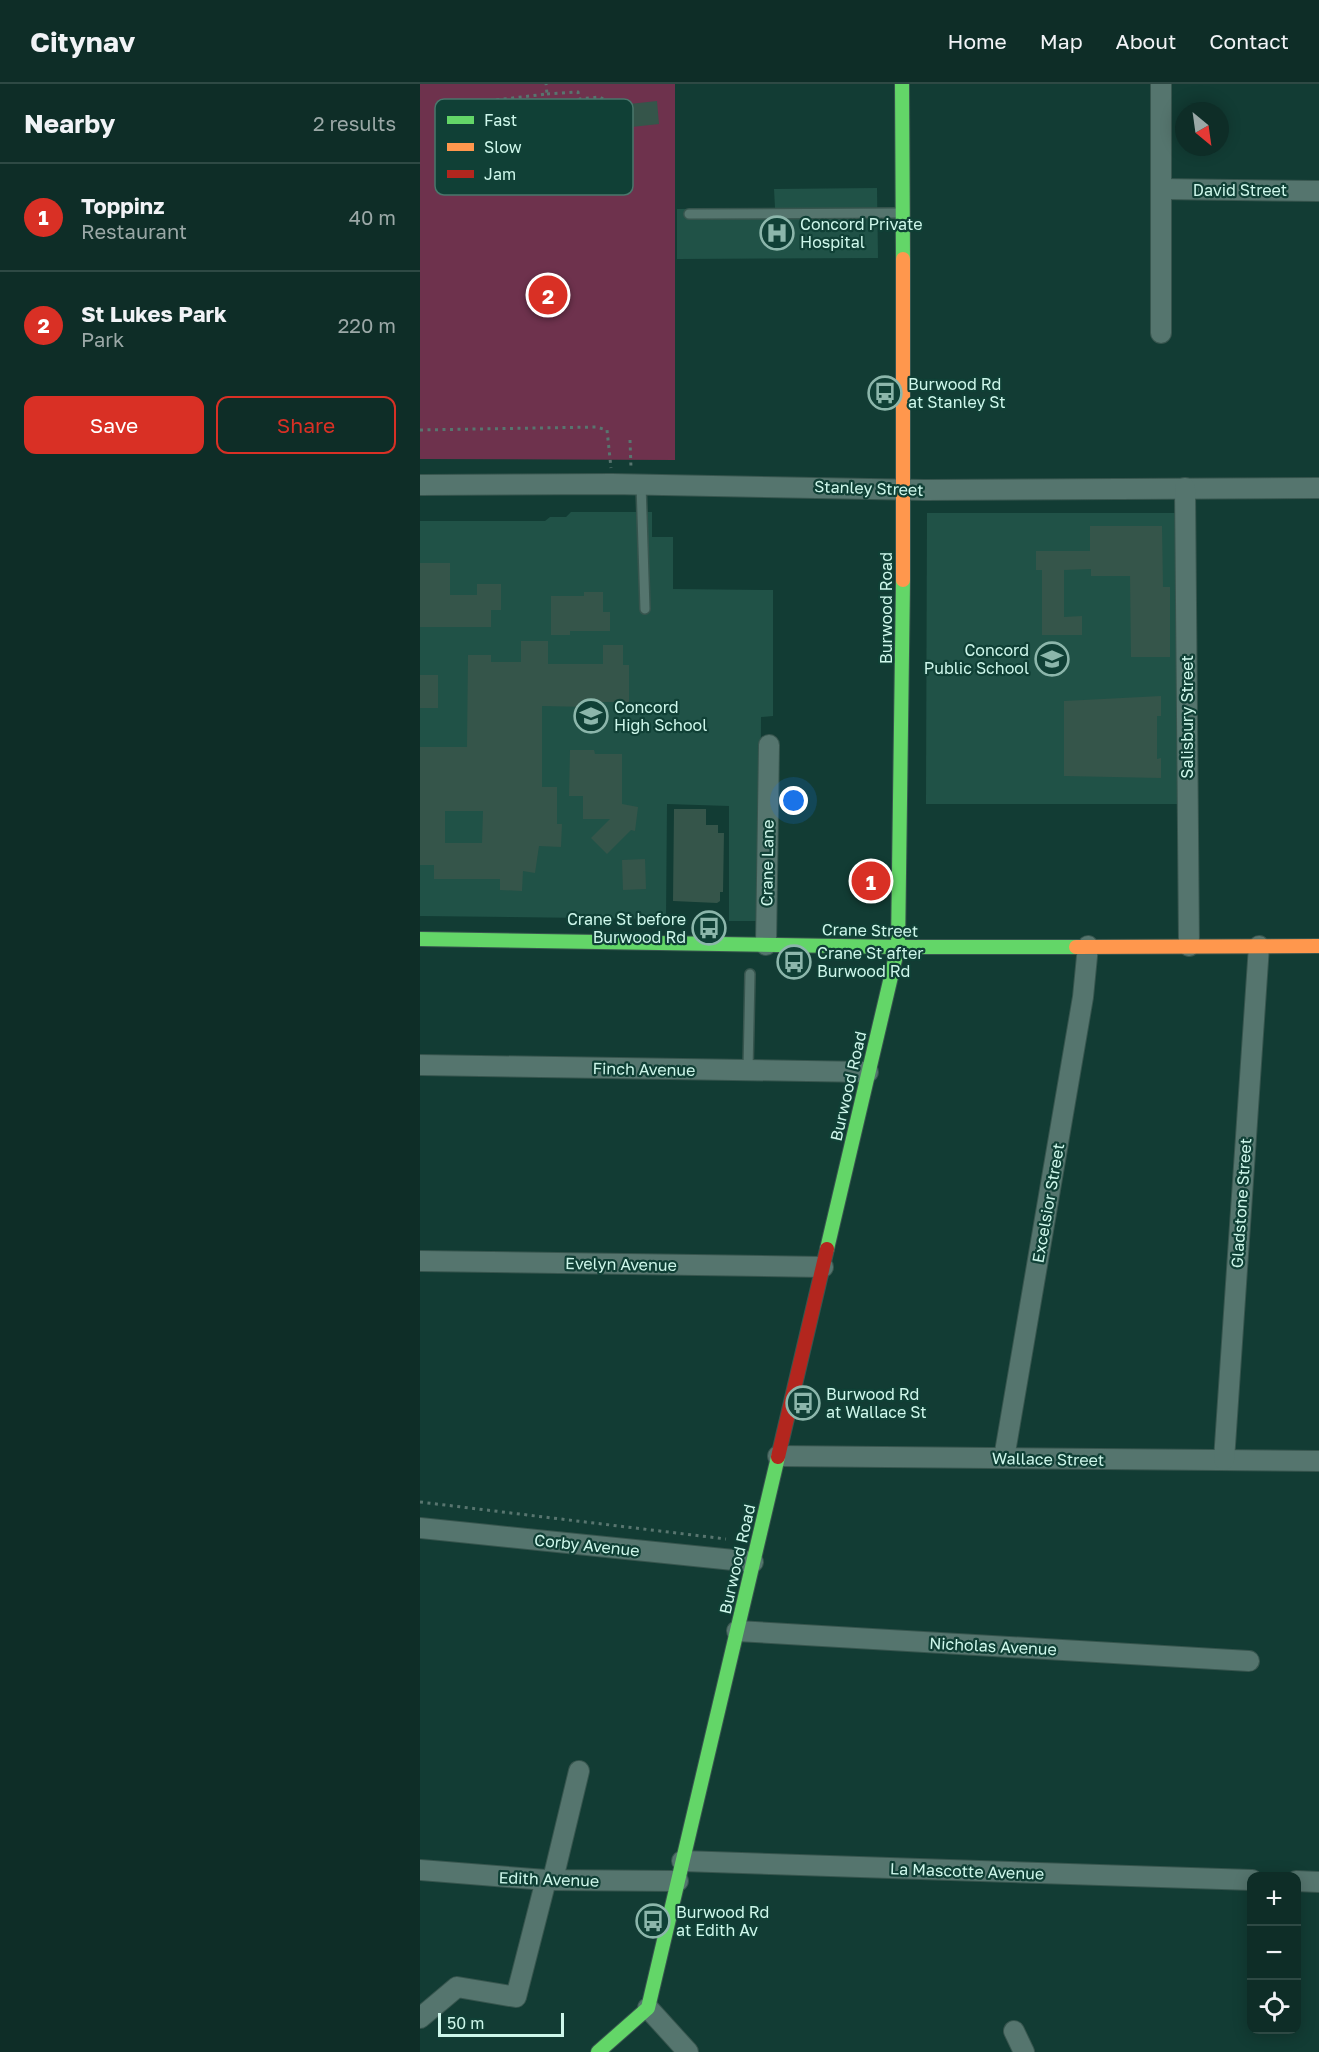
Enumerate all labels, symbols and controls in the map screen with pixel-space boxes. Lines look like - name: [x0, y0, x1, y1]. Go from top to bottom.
- text: Citynav: [30, 25, 135, 58]
- text: Home: [947, 28, 1007, 54]
- text: Map: [1040, 28, 1083, 54]
- text: About: [1116, 28, 1176, 54]
- text: Contact: [1209, 28, 1289, 54]
- legend: [435, 99, 633, 195]
- north arrow: [1175, 102, 1229, 156]
- text: Nearby: [24, 108, 115, 139]
- text: Fast: [484, 110, 517, 130]
- text: 2 results: [313, 111, 396, 135]
- text: Slow: [484, 137, 522, 157]
- text: Jam: [484, 164, 516, 184]
- street label: David Street: [1193, 180, 1287, 200]
- text: Toppinz: [81, 192, 164, 219]
- text: 1: [38, 205, 49, 229]
- text: 40 m: [349, 205, 396, 229]
- place label: Concord Private Hospital: [800, 214, 923, 252]
- hospital icon: Concord Private Hospital: [759, 215, 795, 251]
- text: Restaurant: [81, 219, 187, 243]
- pin: 2: [528, 272, 568, 318]
- text: St Lukes Park: [81, 300, 227, 327]
- text: 2: [37, 313, 50, 337]
- text: 220 m: [338, 313, 396, 337]
- text: Park: [81, 327, 124, 351]
- place label: Burwood Rd at Stanley St: [908, 374, 1006, 412]
- bus stop icon: Burwood Rd at Stanley St: [867, 375, 903, 411]
- button: Save: [24, 396, 204, 454]
- button: Share: [216, 396, 396, 454]
- street label: Stanley Street: [814, 476, 924, 500]
- street label: Burwood Road: [876, 552, 896, 664]
- place label: Concord Public School: [924, 640, 1029, 678]
- school or university icon: Concord Public School: [1034, 641, 1070, 677]
- street label: Salisbury Street: [1177, 655, 1197, 779]
- place label: Concord High School: [614, 697, 707, 735]
- school or university icon: Concord High School: [573, 698, 609, 734]
- your location: [779, 786, 808, 815]
- street label: Crane Lane: [756, 820, 778, 906]
- pin: 1: [852, 858, 890, 904]
- place label: Crane St before Burwood Rd: [567, 909, 686, 947]
- bus stop icon: Crane St before Burwood Rd: [691, 910, 727, 946]
- street label: Crane Street: [822, 919, 918, 941]
- place label: Crane St after Burwood Rd: [817, 943, 923, 981]
- bus stop icon: Crane St after Burwood Rd: [776, 944, 812, 980]
- street label: Burwood Road: [826, 1029, 870, 1143]
- street label: Finch Avenue: [592, 1058, 696, 1080]
- street label: Gladstone Street: [1226, 1137, 1256, 1269]
- street label: Excelsior Street: [1028, 1142, 1068, 1264]
- street label: Evelyn Avenue: [565, 1253, 677, 1275]
- place label: Burwood Rd at Wallace St: [826, 1384, 927, 1422]
- bus stop icon: Burwood Rd at Wallace St: [785, 1385, 821, 1421]
- street label: Wallace Street: [992, 1448, 1104, 1470]
- street label: Burwood Road: [715, 1502, 759, 1616]
- street label: Corby Avenue: [533, 1530, 641, 1560]
- street label: Nicholas Avenue: [929, 1633, 1057, 1659]
- street label: La Mascotte Avenue: [890, 1858, 1044, 1884]
- street label: Edith Avenue: [498, 1867, 600, 1891]
- map controls: [1247, 1872, 1301, 2034]
- button: +: [1247, 1872, 1301, 1926]
- place label: Burwood Rd at Edith Av: [676, 1902, 769, 1940]
- bus stop icon: Burwood Rd at Edith Av: [635, 1903, 671, 1939]
- button: −: [1247, 1926, 1301, 1980]
- button: locate: [1247, 1980, 1301, 2034]
- scale bar: [438, 2010, 564, 2038]
- text: 50 m: [447, 2013, 484, 2033]

